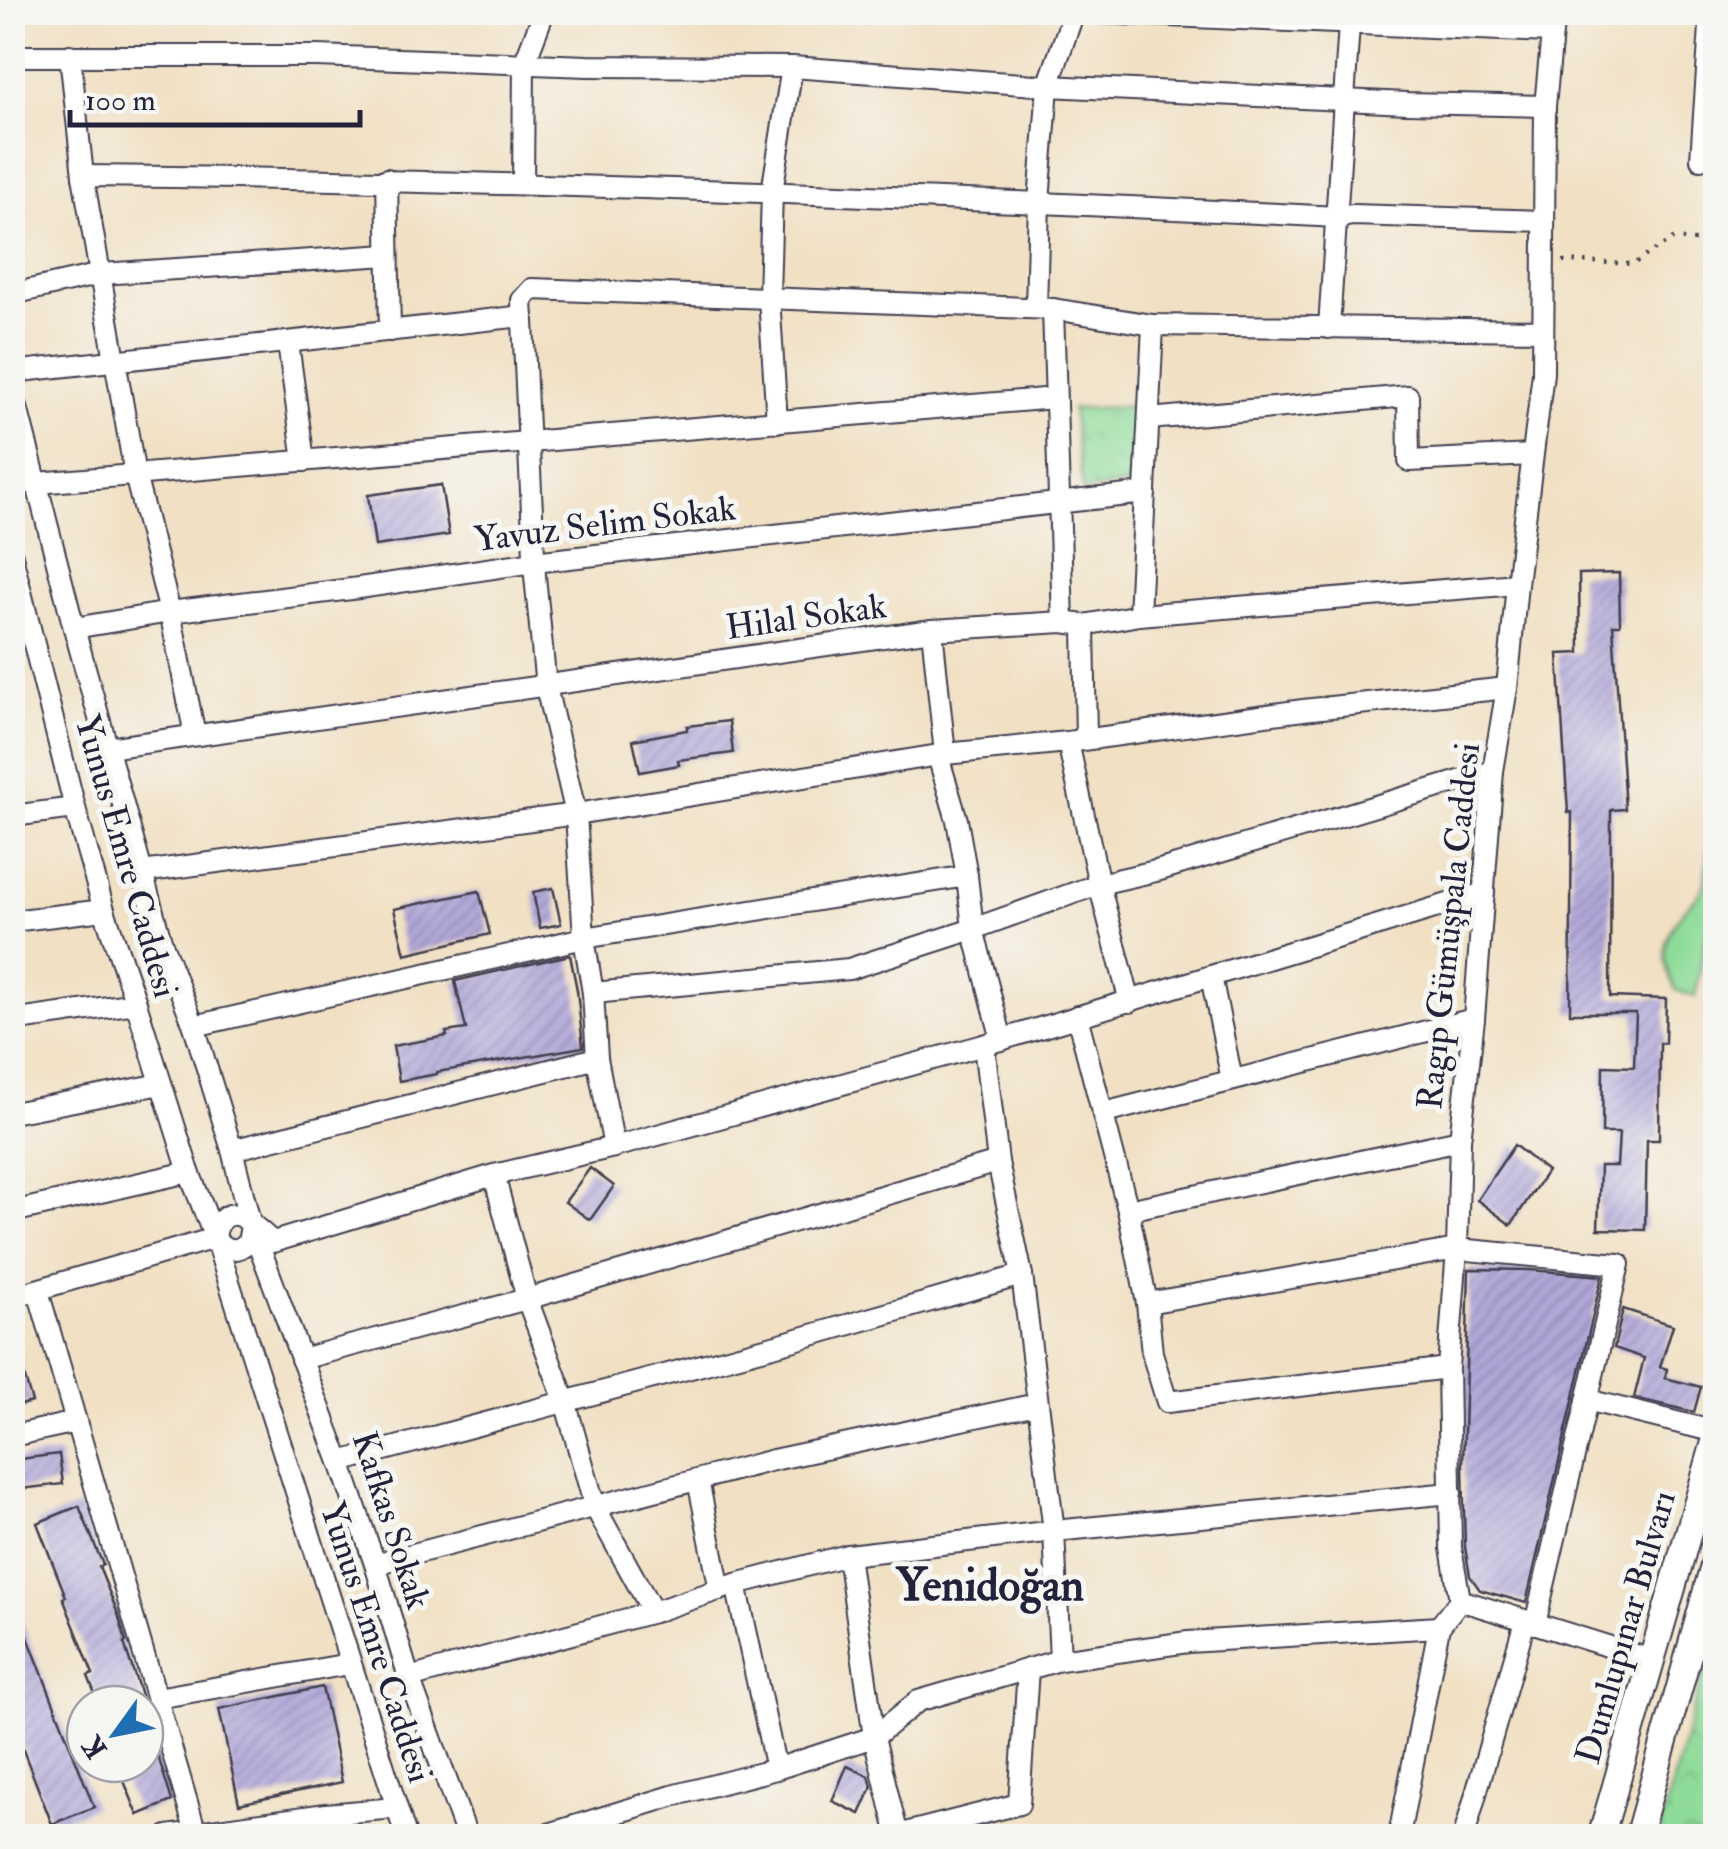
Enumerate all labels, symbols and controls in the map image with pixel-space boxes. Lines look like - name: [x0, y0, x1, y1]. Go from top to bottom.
- scale bar: [70, 65, 360, 127]
- text: 100 m: [85, 82, 156, 119]
- street label: Yavuz Selim Sokak: [472, 486, 739, 562]
- street label: Hilal Sokak: [723, 584, 889, 650]
- street label: Yunus Emre Caddesi: [65, 710, 187, 1003]
- street label: Ragıp Gümüşpala Caddesi: [1408, 741, 1490, 1112]
- street label: Kafkas Sokak: [342, 1426, 440, 1615]
- street label: Dumlupınar Bulvarı: [1566, 1486, 1686, 1769]
- street label: Yunus Emre Caddesi: [310, 1497, 442, 1788]
- district label: Yenidoğan: [895, 1558, 1085, 1614]
- north arrow: [65, 1684, 165, 1784]
- text: K: [75, 1728, 115, 1765]

